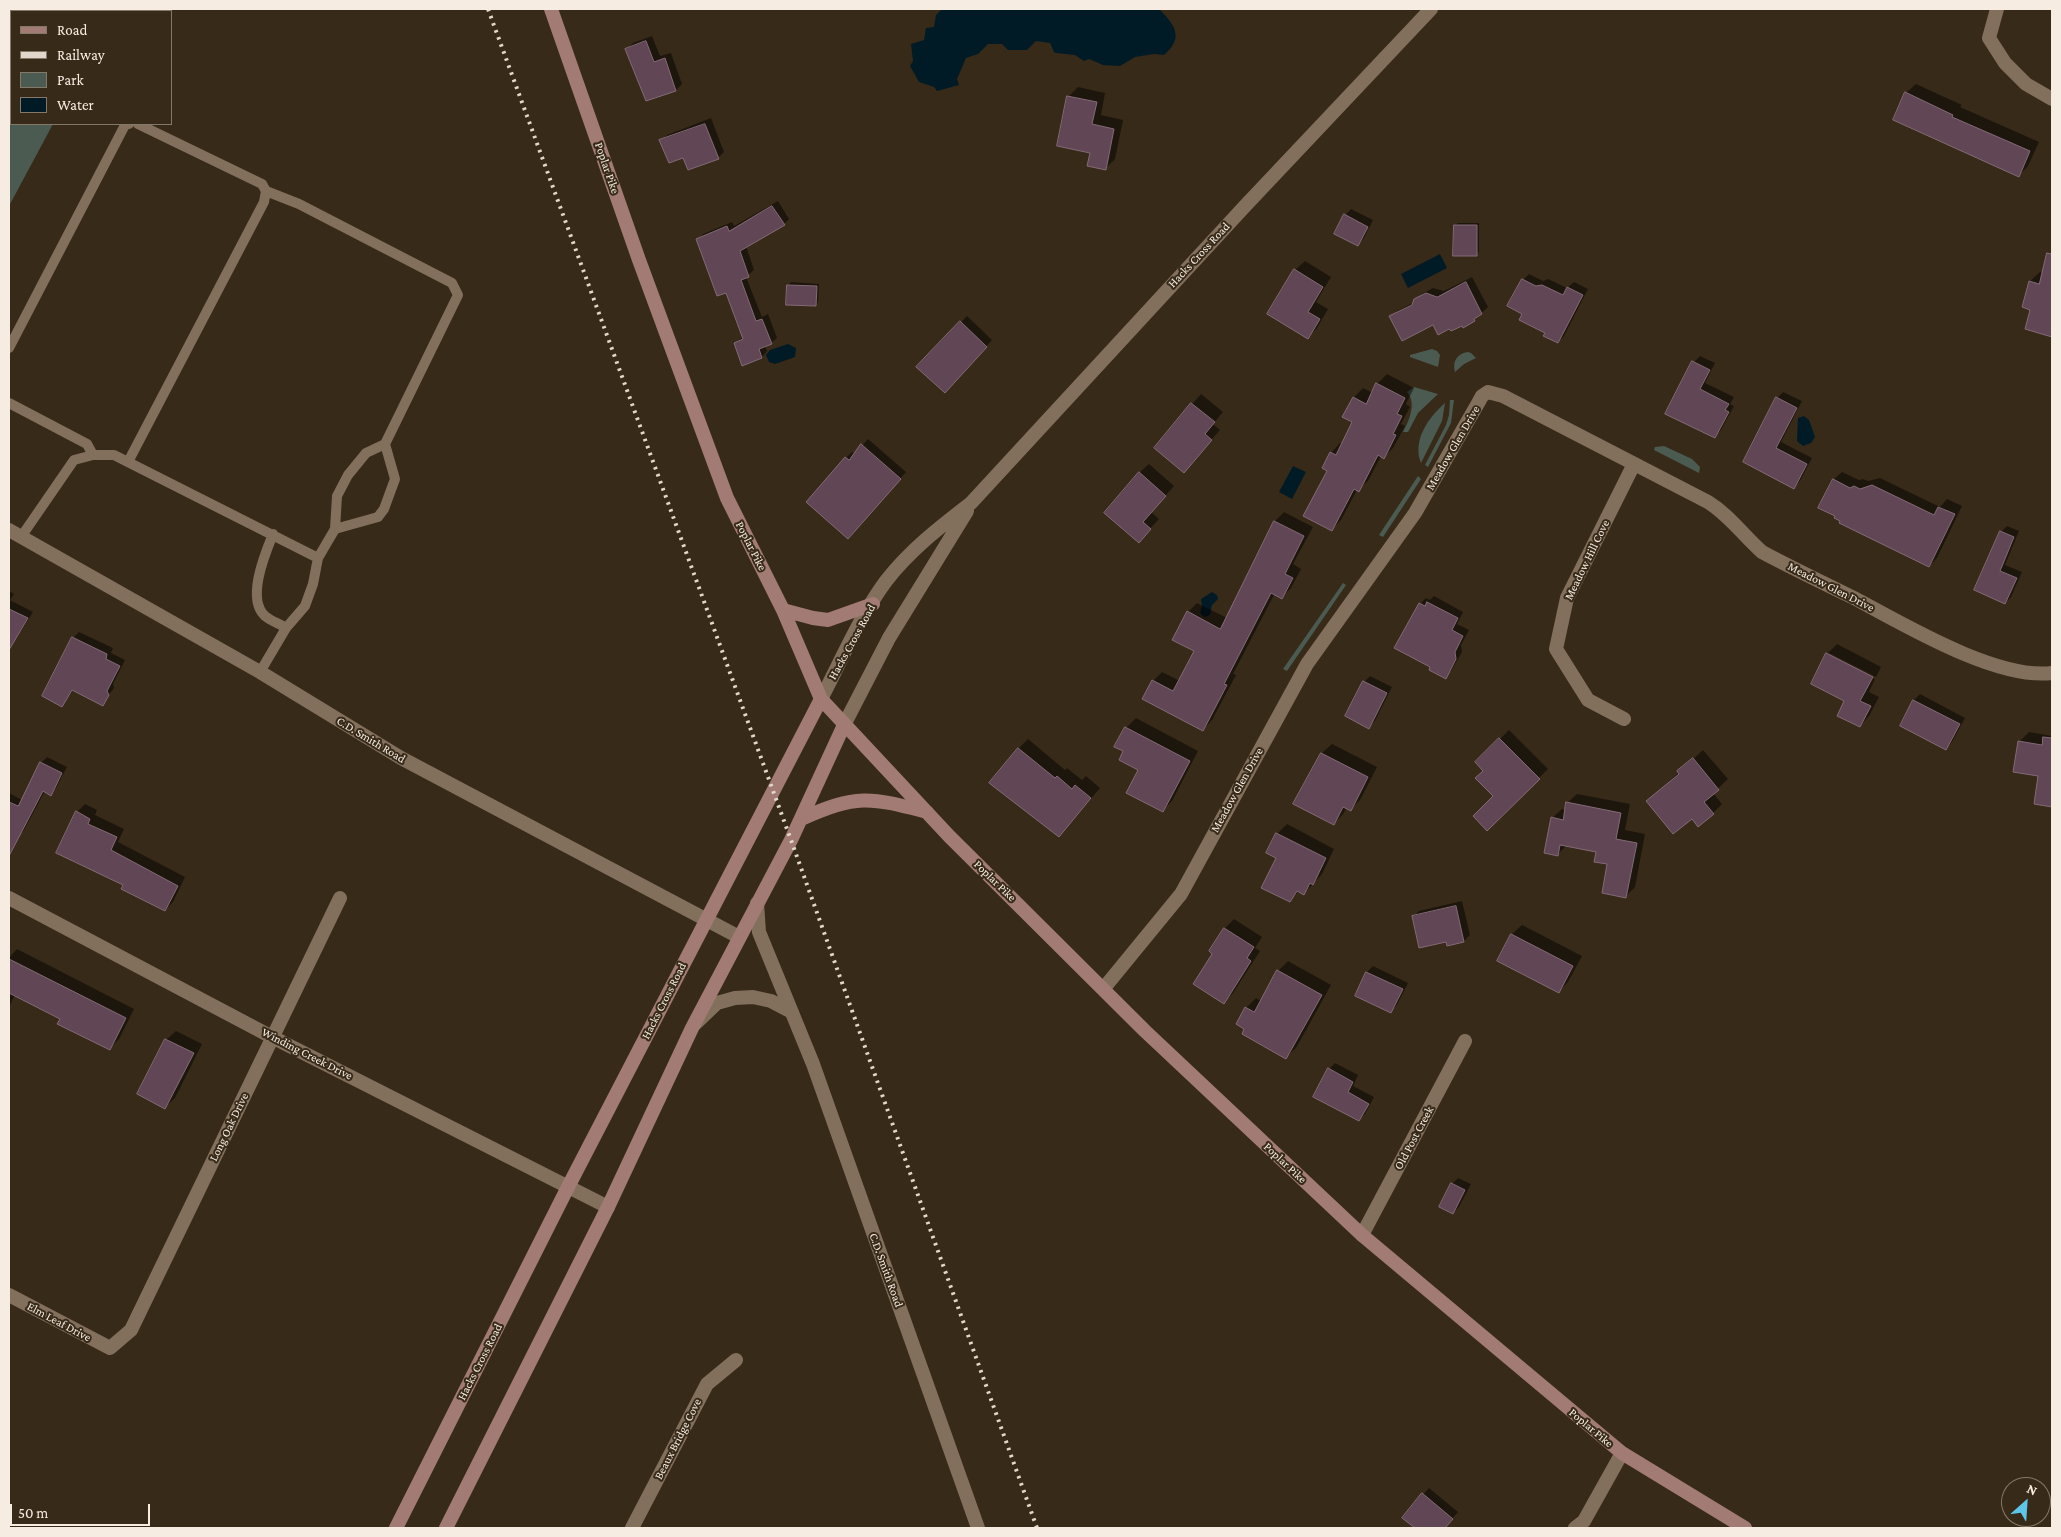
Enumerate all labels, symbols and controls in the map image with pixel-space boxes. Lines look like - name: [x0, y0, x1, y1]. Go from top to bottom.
- legend: [10, 10, 172, 125]
- text: Road: [57, 22, 87, 38]
- text: Railway: [57, 47, 105, 63]
- text: Park: [57, 72, 84, 88]
- text: Water: [57, 97, 94, 113]
- street label: Poplar Pike: [592, 140, 622, 196]
- street label: Hacks Cross Road: [1165, 219, 1233, 291]
- street label: Meadow Glen Drive: [1423, 403, 1483, 493]
- street label: Meadow Hill Cove: [1561, 518, 1613, 602]
- street label: Poplar Pike: [732, 519, 770, 573]
- street label: Meadow Glen Drive: [1785, 559, 1877, 615]
- street label: Hacks Cross Road: [825, 602, 879, 682]
- street label: C.D. Smith Road: [334, 714, 408, 766]
- street label: Meadow Glen Drive: [1208, 745, 1266, 835]
- street label: Poplar Pike: [971, 857, 1019, 905]
- street label: Hacks Cross Road: [639, 960, 689, 1042]
- street label: Winding Creek Drive: [259, 1025, 355, 1083]
- street label: Long Oak Drive: [206, 1091, 252, 1163]
- street label: Old Post Creek: [1391, 1104, 1437, 1172]
- street label: Poplar Pike: [1261, 1140, 1309, 1186]
- street label: C.D. Smith Road: [866, 1231, 906, 1309]
- street label: Elm Leaf Drive: [25, 1299, 93, 1345]
- street label: Hacks Cross Road: [455, 1321, 505, 1403]
- street label: Beaux Bridge Cove: [651, 1396, 705, 1482]
- street label: Poplar Pike: [1566, 1405, 1616, 1451]
- north arrow: [2001, 1477, 2051, 1527]
- text: N: [2024, 1480, 2040, 1499]
- scale bar: [12, 1494, 152, 1526]
- text: 50 m: [18, 1505, 48, 1521]

